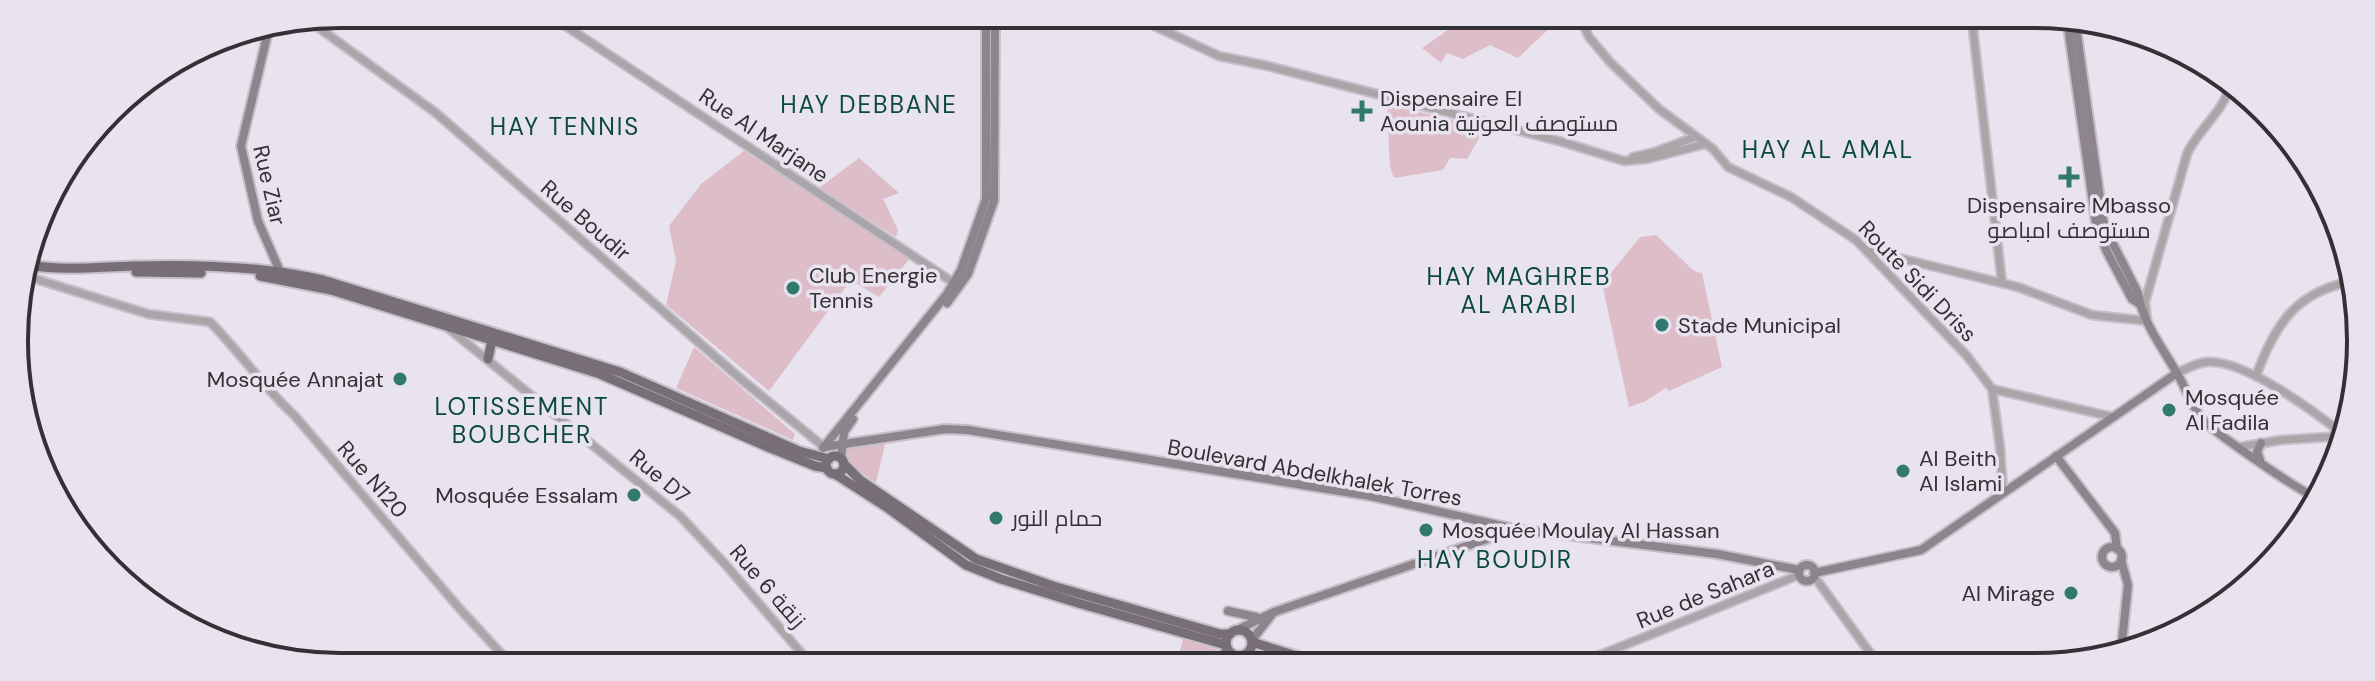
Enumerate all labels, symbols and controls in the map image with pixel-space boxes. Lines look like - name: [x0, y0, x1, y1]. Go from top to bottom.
- street label: Rue Al Marjane: [693, 81, 834, 189]
- place label: Dispensaire El Aounia مستوصف العونية: [1380, 84, 1618, 138]
- district label: HAY DEBBANE: [780, 89, 958, 120]
- marker: Dispensaire El Aounia مستوصف العونية: [1351, 100, 1373, 122]
- district label: HAY TENNIS: [490, 111, 640, 142]
- district label: HAY AL AMAL: [1742, 134, 1914, 165]
- street label: Rue Ziar: [246, 142, 293, 228]
- marker: Dispensaire Mbasso مستوصف امباصو: [2058, 166, 2080, 188]
- street label: Rue Boudir: [535, 173, 637, 267]
- place label: Dispensaire Mbasso مستوصف امباصو: [1967, 191, 2171, 245]
- street label: Route Sidi Driss: [1852, 214, 1983, 348]
- place label: Club Energie Tennis: [809, 261, 937, 315]
- district label: HAY MAGHREB AL ARABI: [1427, 261, 1611, 320]
- marker: Club Energie Tennis: [784, 279, 802, 297]
- place label: Stade Municipal: [1678, 311, 1841, 340]
- marker: Stade Municipal: [1653, 316, 1671, 334]
- place label: Mosquée Annajat: [207, 365, 384, 394]
- marker: Mosquée Annajat: [391, 370, 409, 388]
- place label: Mosquée Al Fadila: [2185, 383, 2279, 437]
- district label: LOTISSEMENT BOUBCHER: [434, 391, 610, 450]
- marker: Mosquée Al Fadila: [2160, 401, 2178, 419]
- street label: Boulevard Abdelkhalek Torres: [1165, 432, 1465, 513]
- street label: Rue N120: [331, 434, 414, 524]
- street label: Rue D7: [623, 443, 696, 510]
- place label: Al Beith Al Islami: [1919, 444, 2002, 498]
- marker: Al Beith Al Islami: [1894, 462, 1912, 480]
- place label: Mosquée Essalam: [435, 481, 618, 510]
- marker: Mosquée Essalam: [625, 486, 643, 504]
- place label: حمام النور: [1010, 504, 1102, 534]
- marker: حمام النور: [987, 509, 1005, 527]
- place label: Mosquée Moulay Al Hassan: [1442, 516, 1720, 545]
- marker: Mosquée Moulay Al Hassan: [1417, 521, 1435, 539]
- street label: Rue 6 زنقة: [723, 538, 812, 634]
- district label: HAY BOUDIR: [1417, 544, 1573, 575]
- street label: Rue de Sahara: [1632, 554, 1778, 635]
- place label: Al Mirage: [1961, 579, 2055, 608]
- marker: Al Mirage: [2062, 584, 2080, 602]

